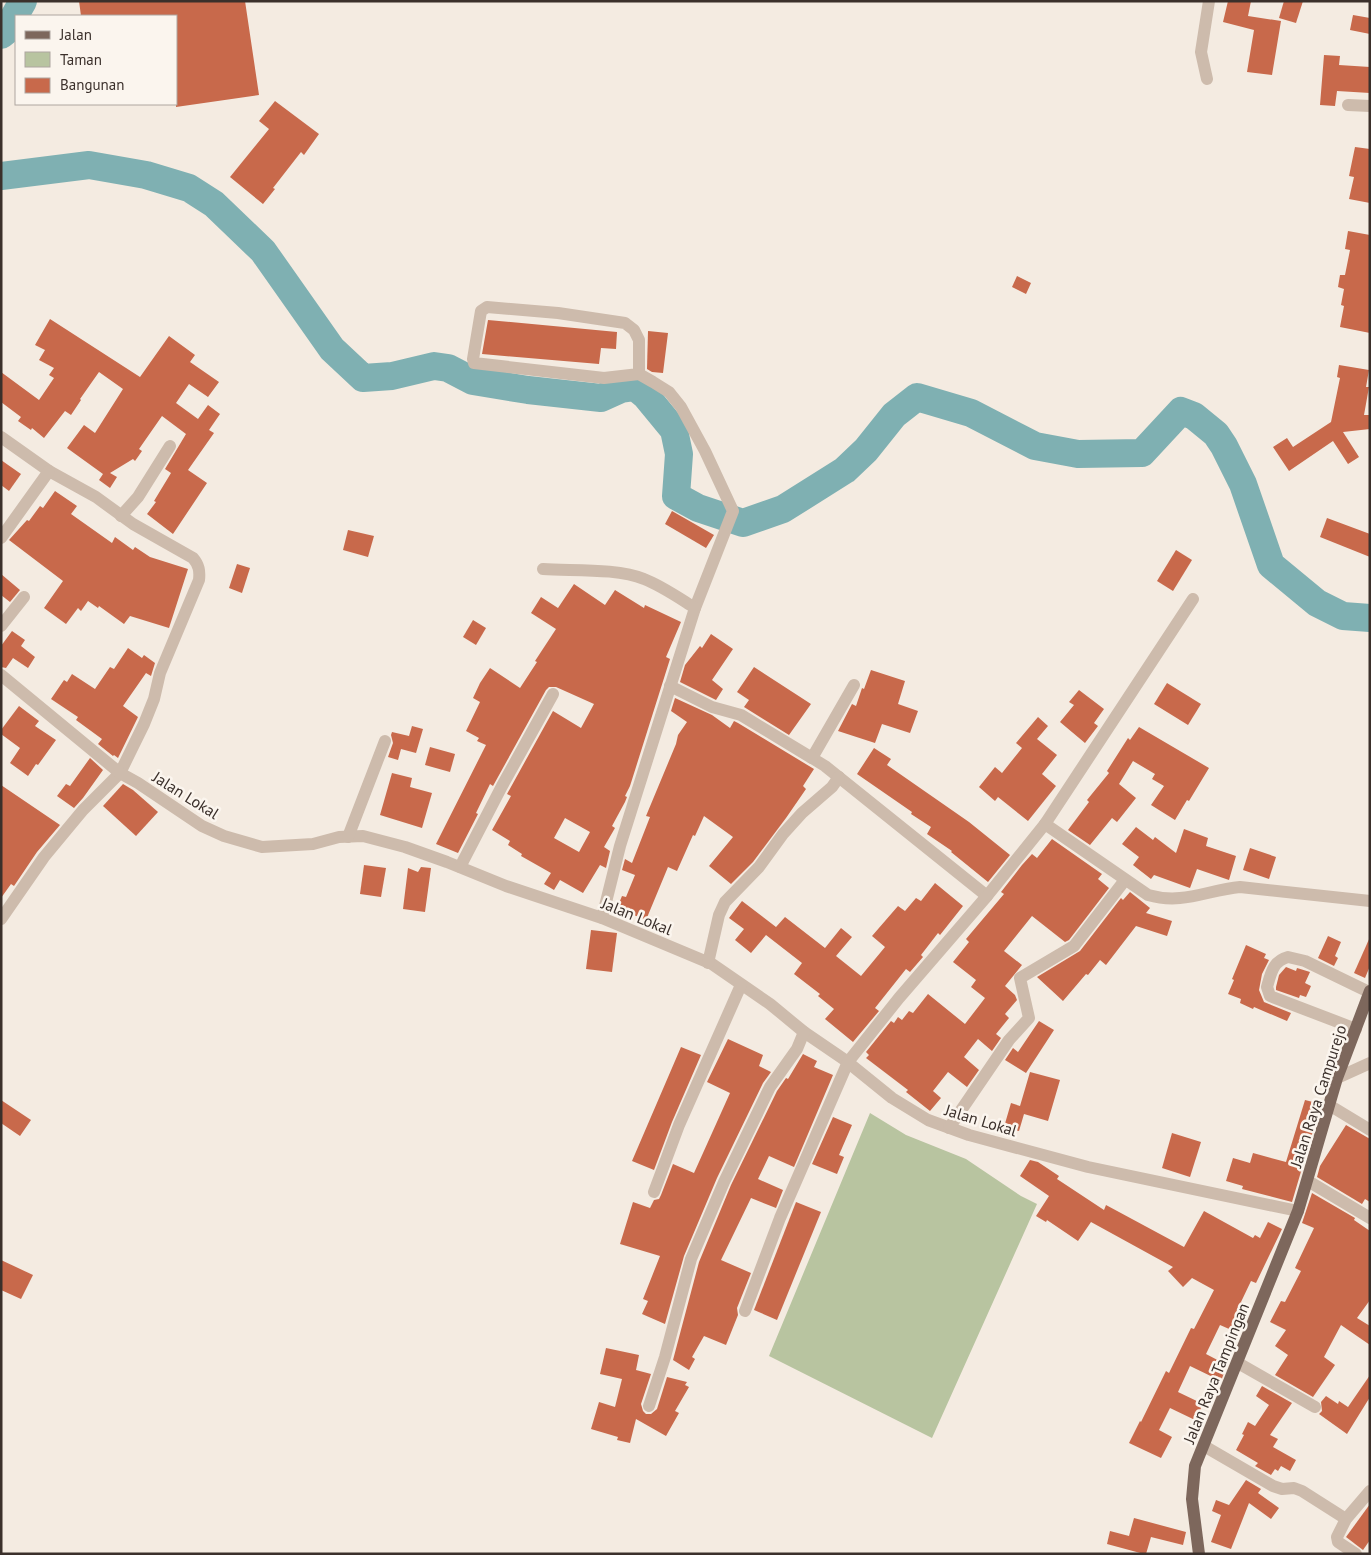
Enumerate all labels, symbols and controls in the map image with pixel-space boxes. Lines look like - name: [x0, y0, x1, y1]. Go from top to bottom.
- legend: [15, 15, 178, 105]
- text: Jalan: [59, 25, 92, 44]
- text: Taman: [60, 50, 102, 69]
- text: Bangunan: [60, 75, 124, 94]
- street label: Jalan Lokal: [148, 766, 223, 823]
- street label: Jalan Lokal: [598, 892, 676, 939]
- street label: Jalan Raya Campurejo: [1285, 1022, 1350, 1171]
- street label: Jalan Lokal: [942, 1099, 1020, 1141]
- street label: Jalan Raya Tampingan: [1178, 1300, 1253, 1447]

